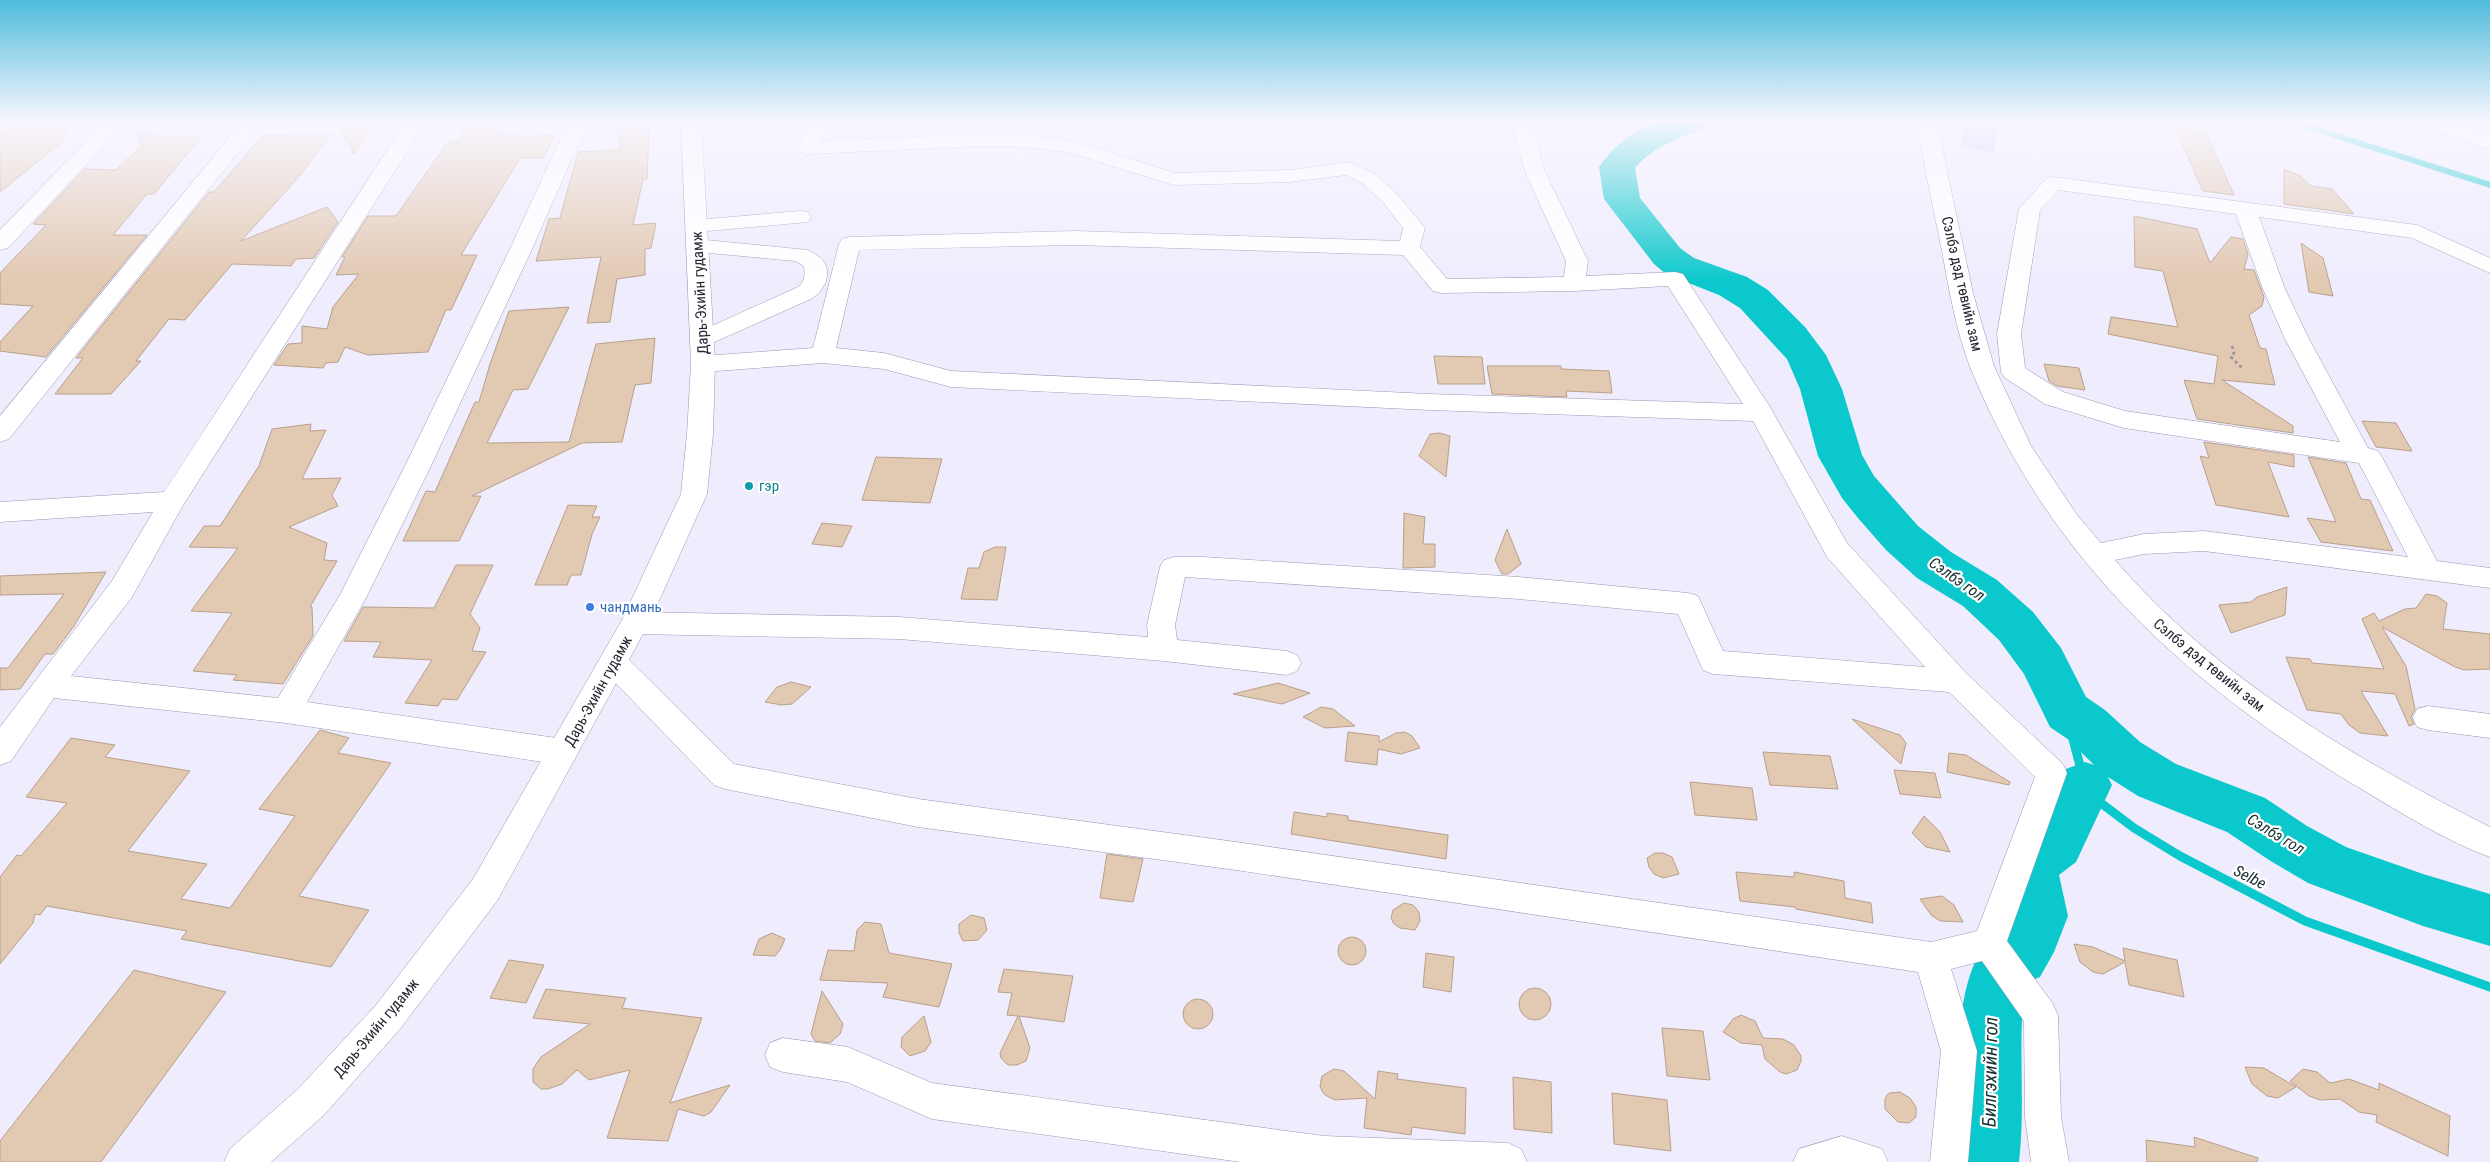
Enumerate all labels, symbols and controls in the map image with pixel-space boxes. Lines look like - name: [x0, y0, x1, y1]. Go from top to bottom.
- street label: Сэлбэ дэд төвийн зам: [1938, 215, 1986, 353]
- street label: Дарь-Эхийн гудамж: [688, 231, 712, 355]
- place label: гэр: [759, 477, 779, 495]
- marker: гэр: [743, 480, 755, 492]
- water label: Сэлбэ гол: [1925, 553, 1989, 605]
- place label: чандмань: [600, 598, 662, 616]
- marker: чандмань: [584, 601, 596, 613]
- street label: Сэлбэ дэд төвийн зам: [2150, 615, 2268, 715]
- street label: Дарь-Эхийн гудамж: [560, 633, 636, 749]
- water label: Сэлбэ гол: [2244, 809, 2308, 859]
- water label: Selbe: [2231, 861, 2269, 893]
- street label: Дарь-Эхийн гудамж: [329, 975, 423, 1081]
- water label: Билгэхийн гол: [1978, 1017, 2002, 1127]

